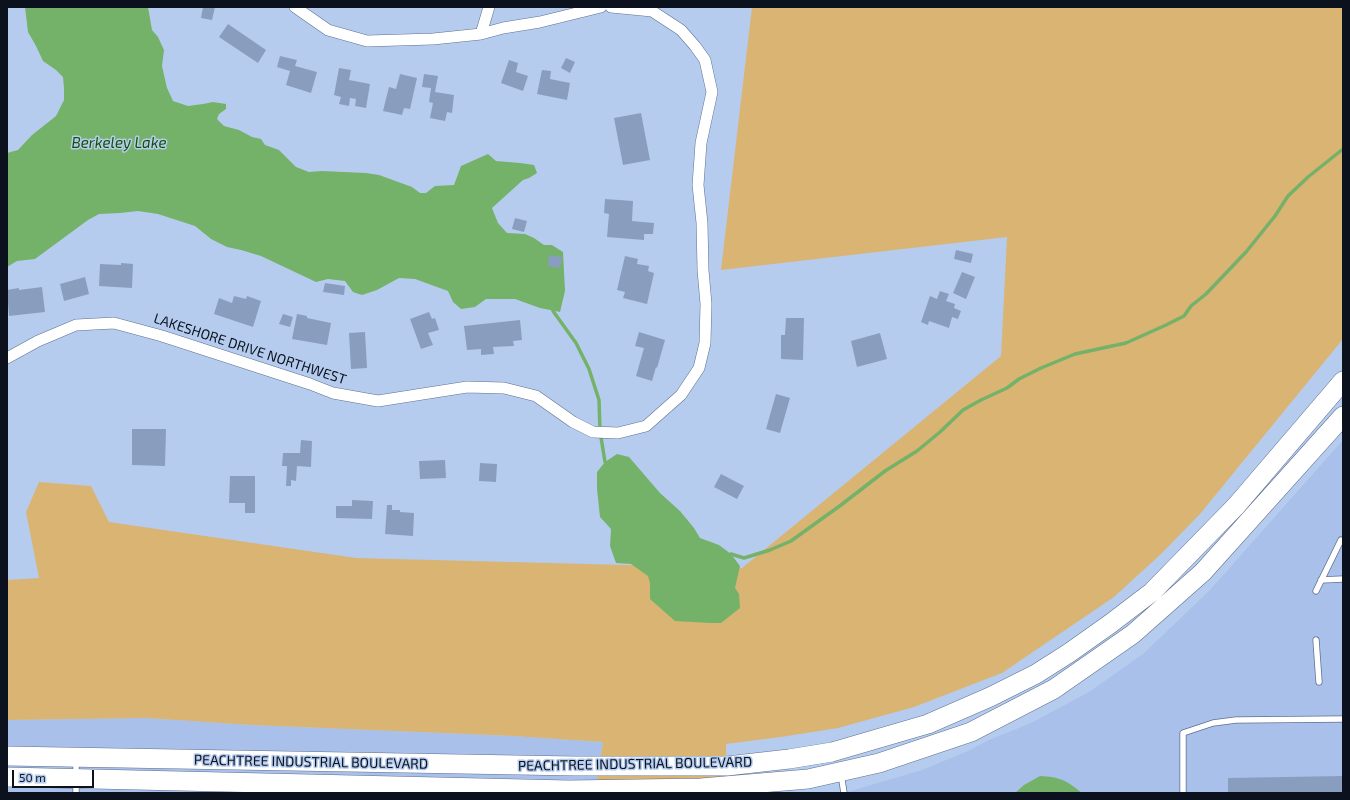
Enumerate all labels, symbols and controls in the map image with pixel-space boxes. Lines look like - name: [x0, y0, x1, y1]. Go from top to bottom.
- water label: Berkeley Lake: [72, 134, 166, 152]
- street label: LAKESHORE DRIVE NORTHWEST: [152, 310, 348, 388]
- street label: PEACHTREE INDUSTRIAL BOULEVARD: [194, 752, 428, 772]
- street label: PEACHTREE INDUSTRIAL BOULEVARD: [518, 754, 752, 774]
- scale bar: [14, 762, 96, 788]
- text: 50 m: [19, 770, 46, 784]

